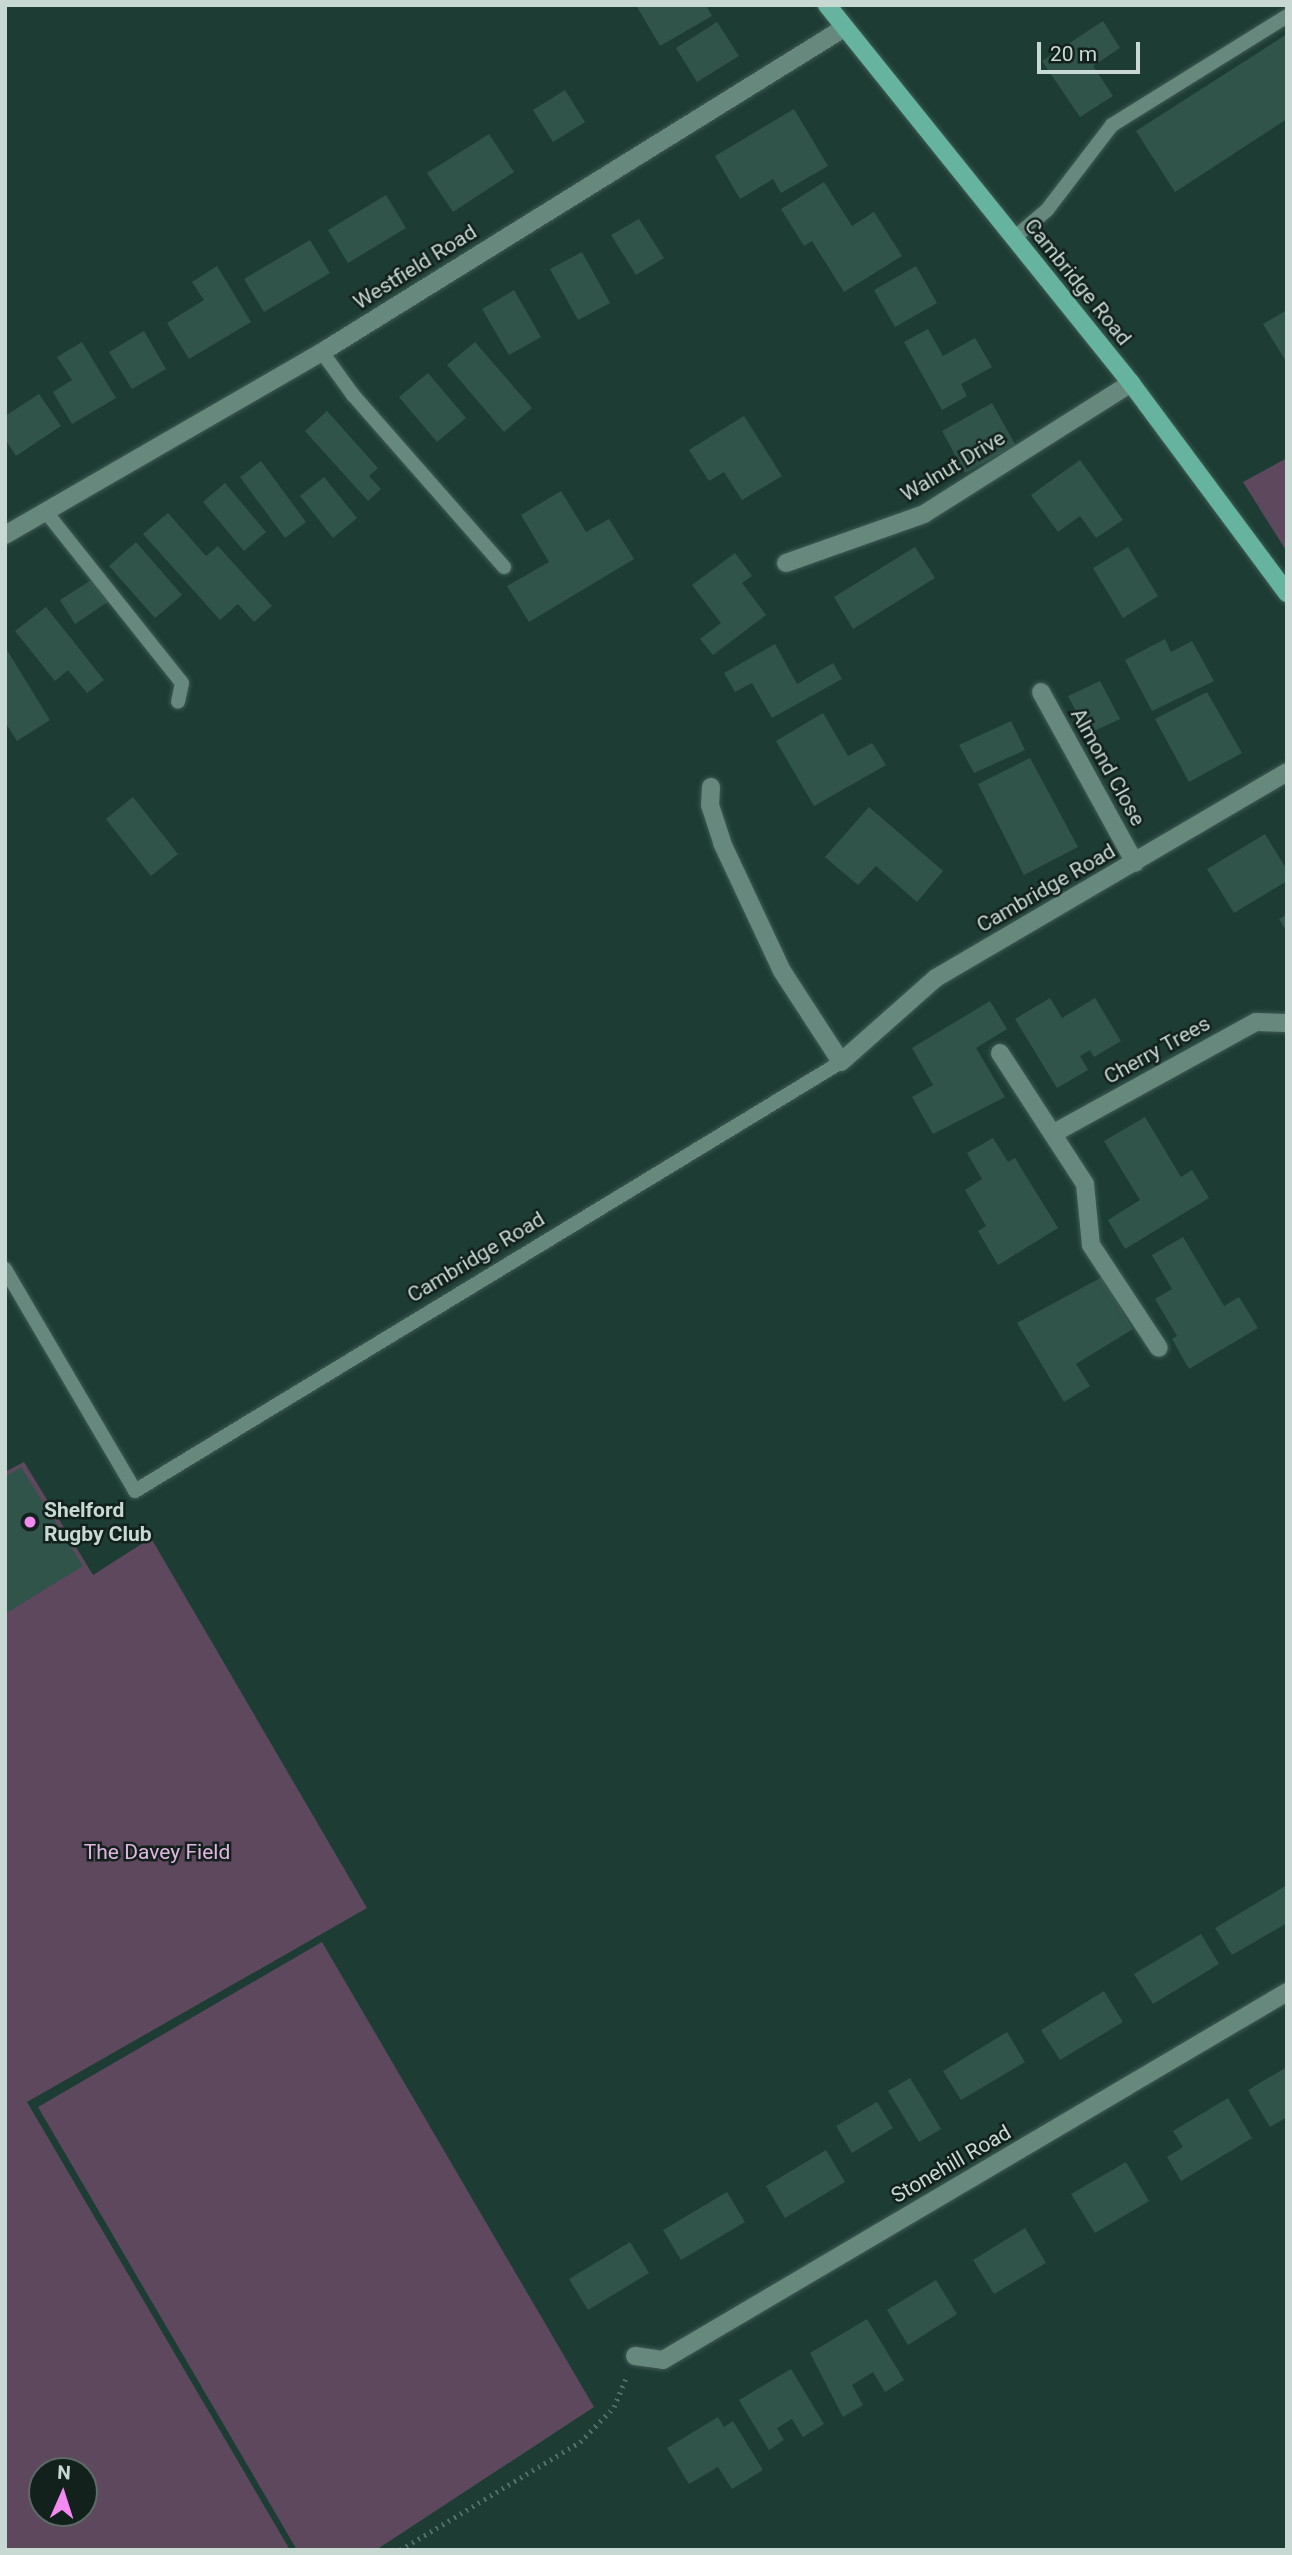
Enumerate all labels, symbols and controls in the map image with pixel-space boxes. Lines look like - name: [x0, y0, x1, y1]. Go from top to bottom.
- scale bar: [1040, 28, 1143, 72]
- text: 20 m: [1050, 42, 1097, 66]
- street label: Cambridge Road: [1019, 214, 1137, 350]
- street label: Westfield Road: [349, 219, 481, 315]
- street label: Walnut Drive: [896, 425, 1010, 507]
- street label: Almond Close: [1065, 704, 1151, 830]
- street label: Cambridge Road: [972, 838, 1120, 938]
- street label: Cherry Trees: [1099, 1010, 1215, 1090]
- street label: Cambridge Road: [403, 1206, 549, 1308]
- place label: Shelford Rugby Club: [44, 1497, 152, 1547]
- marker: Shelford Rugby Club: [22, 1514, 38, 1530]
- park label: The Davey Field: [84, 1839, 230, 1865]
- street label: Stonehill Road: [887, 2120, 1015, 2208]
- north arrow: [28, 2457, 98, 2527]
- text: N: [57, 2461, 71, 2484]

